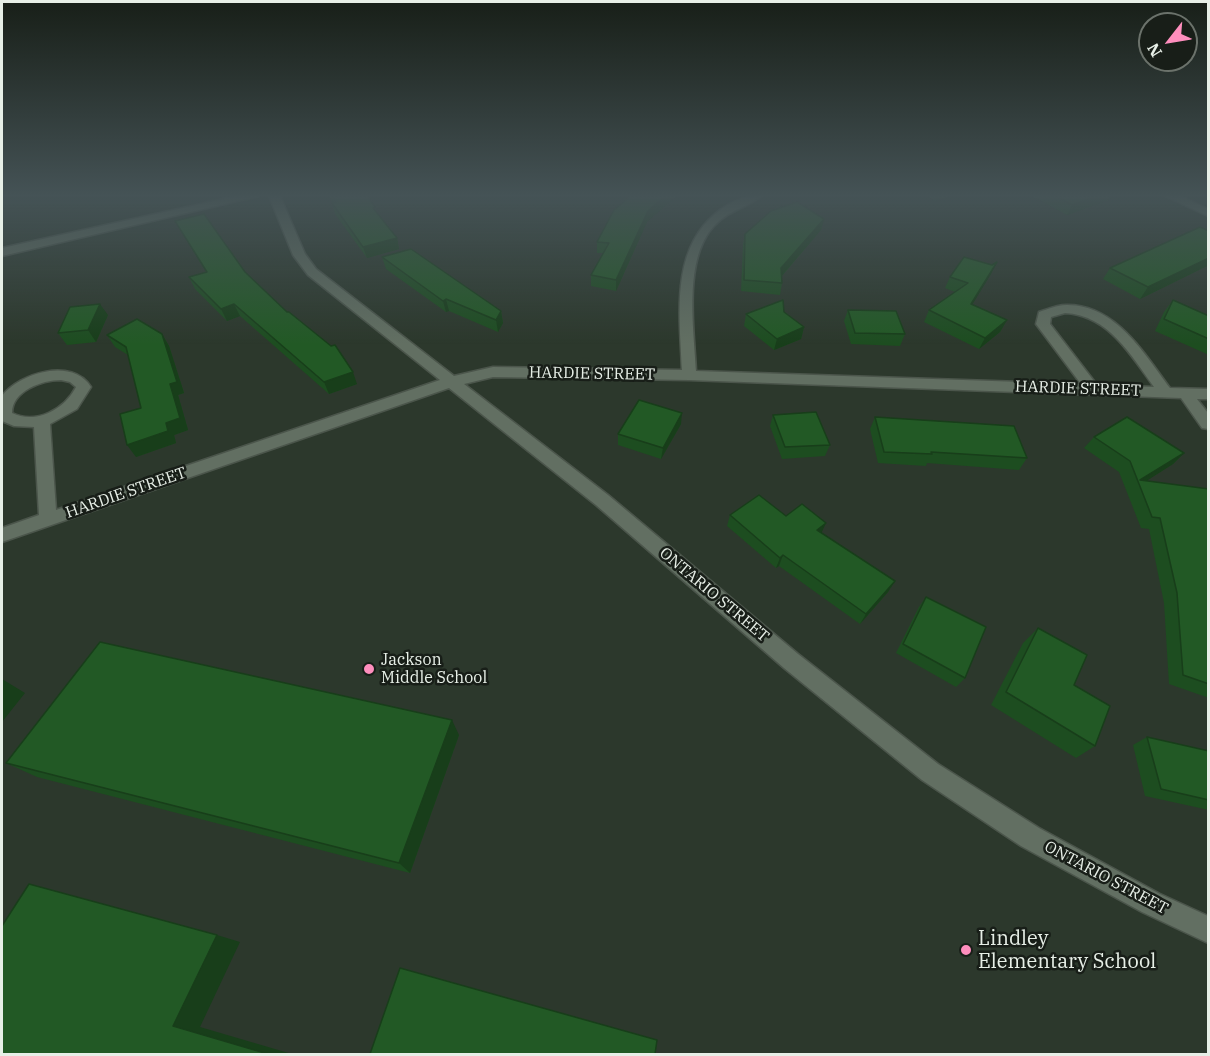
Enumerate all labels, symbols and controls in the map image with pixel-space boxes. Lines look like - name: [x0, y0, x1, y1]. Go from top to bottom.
- north arrow: [1138, 12, 1198, 72]
- text: N: [1142, 40, 1166, 61]
- street label: HARDIE STREET: [529, 363, 655, 385]
- street label: HARDIE STREET: [1014, 377, 1142, 401]
- street label: HARDIE STREET: [63, 463, 189, 523]
- street label: ONTARIO STREET: [655, 544, 773, 646]
- place label: Jackson Middle School: [381, 650, 487, 688]
- marker: Jackson Middle School: [362, 662, 376, 676]
- street label: ONTARIO STREET: [1041, 837, 1171, 919]
- place label: Lindley Elementary School: [978, 927, 1156, 974]
- marker: Lindley Elementary School: [959, 943, 973, 957]

